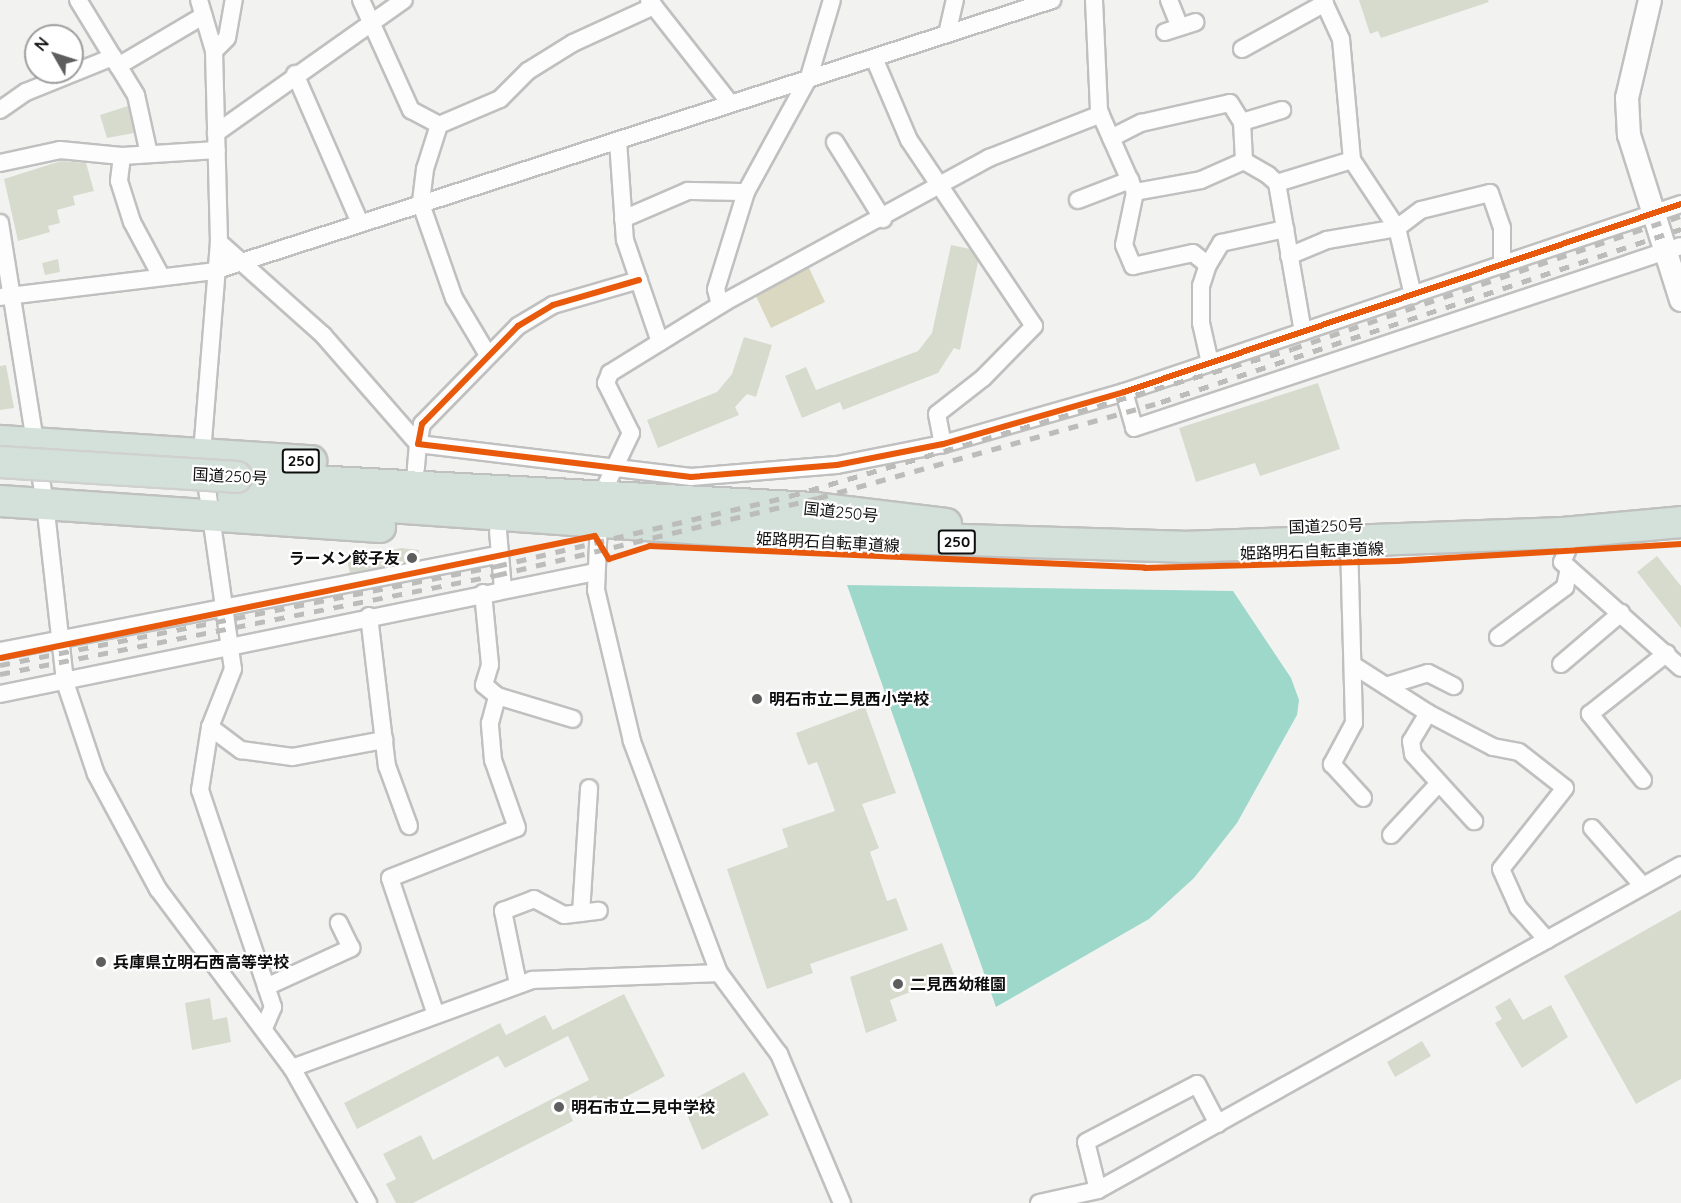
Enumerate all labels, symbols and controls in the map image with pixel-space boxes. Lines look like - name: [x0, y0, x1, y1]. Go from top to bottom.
- north arrow: [24, 24, 84, 84]
- text: N: [30, 33, 53, 55]
- road number: 250: [282, 449, 320, 473]
- street label: 国道250号: [192, 464, 268, 488]
- street label: 国道250号: [803, 499, 879, 525]
- street label: 国道250号: [1288, 515, 1364, 537]
- street label: 姫路明石自転車道線: [756, 529, 900, 555]
- road number: 250: [938, 530, 976, 554]
- street label: 姫路明石自転車道線: [1240, 539, 1384, 563]
- place label: ラーメン餃子友: [288, 548, 400, 568]
- marker: ラーメン餃子友: [405, 551, 419, 565]
- place label: 明石市立二見西小学校: [769, 689, 929, 709]
- marker: 明石市立二見西小学校: [750, 692, 764, 706]
- place label: 兵庫県立明石西高等学校: [113, 952, 289, 972]
- marker: 兵庫県立明石西高等学校: [94, 955, 108, 969]
- place label: 二見西幼稚園: [910, 974, 1006, 994]
- marker: 二見西幼稚園: [891, 977, 905, 991]
- place label: 明石市立二見中学校: [571, 1097, 715, 1117]
- marker: 明石市立二見中学校: [552, 1100, 566, 1114]

